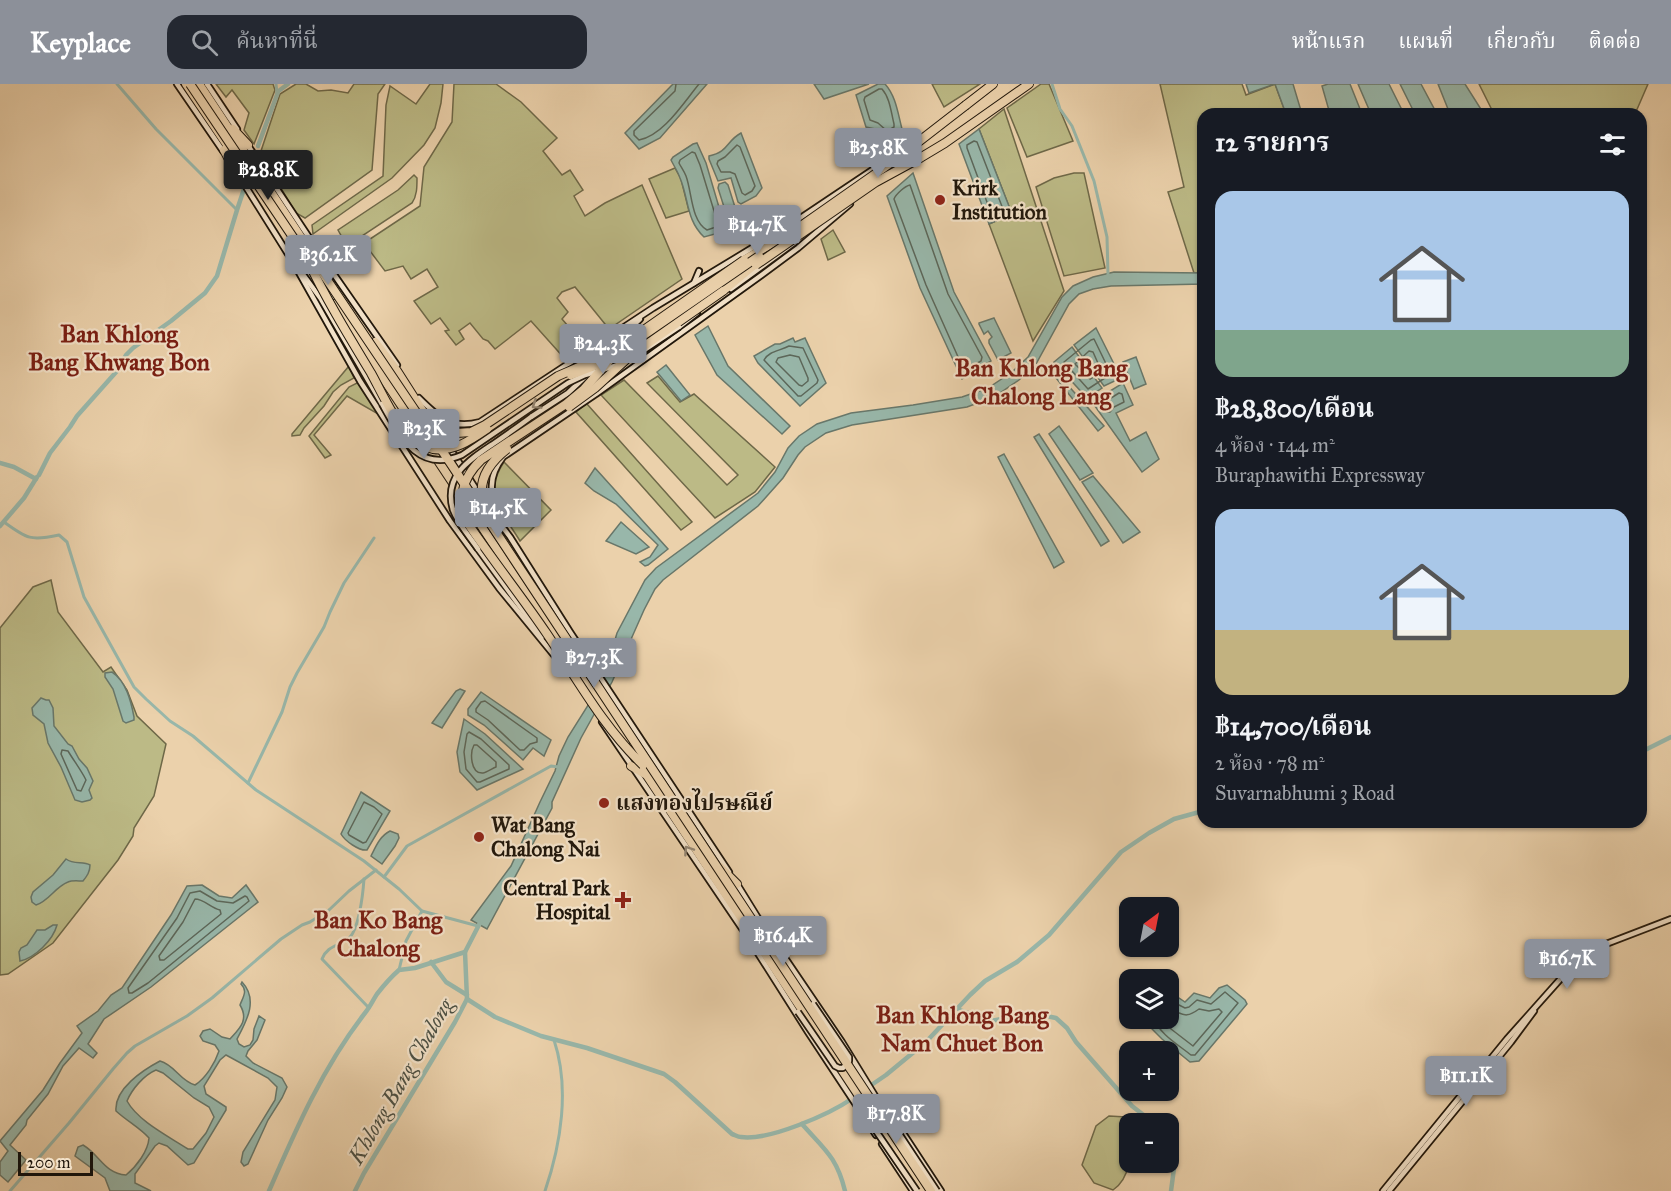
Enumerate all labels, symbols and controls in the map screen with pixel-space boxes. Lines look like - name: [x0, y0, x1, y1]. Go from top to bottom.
- search box: [167, 15, 587, 69]
- text: Keyplace: [30, 25, 131, 60]
- icon: search: [188, 26, 221, 59]
- text: ค้นหาที่นี่: [236, 27, 318, 54]
- text: หน้าแรก: [1292, 28, 1365, 54]
- text: แผนที่: [1398, 28, 1453, 54]
- text: เกี่ยวกับ: [1486, 28, 1556, 54]
- text: ติดต่อ: [1589, 28, 1641, 54]
- text: 12 รายการ: [1215, 126, 1329, 158]
- pin: ฿25.8K: [829, 128, 927, 179]
- icon: filters: [1596, 128, 1629, 161]
- text: ฿25.8K: [849, 135, 907, 159]
- pin: ฿28.8K: [219, 150, 317, 201]
- text: ฿28.8K: [238, 157, 298, 181]
- place label: Krirk Institution: [952, 175, 1048, 225]
- marker: Krirk Institution: [933, 193, 947, 207]
- pin: ฿14.7K: [708, 205, 806, 256]
- text: ฿14.7K: [728, 212, 786, 236]
- icon: home: [1368, 230, 1476, 338]
- pin: ฿36.2K: [279, 235, 377, 286]
- text: ฿36.2K: [299, 242, 357, 266]
- district label: Ban Khlong Bang Khwang Bon: [28, 319, 210, 377]
- pin: ฿24.3K: [554, 324, 652, 375]
- text: ฿24.3K: [574, 331, 633, 355]
- district label: Ban Khlong Bang Chalong Lang: [955, 353, 1128, 411]
- text: ฿28,800/เดือน: [1215, 392, 1374, 424]
- one-way arrow: [532, 397, 542, 409]
- pin: ฿23K: [388, 409, 460, 460]
- text: ฿23K: [402, 416, 446, 440]
- text: 4 ห้อง · 144 m²: [1215, 433, 1335, 457]
- text: Buraphawithi Expressway: [1215, 463, 1425, 487]
- pin: ฿14.5K: [449, 488, 547, 539]
- text: ฿14.5K: [469, 495, 527, 519]
- icon: home: [1368, 548, 1476, 656]
- pin: ฿27.3K: [545, 638, 643, 689]
- text: ฿27.3K: [565, 645, 623, 669]
- text: ฿14,700/เดือน: [1215, 710, 1371, 742]
- text: 2 ห้อง · 78 m²: [1215, 751, 1325, 775]
- text: Suvarnabhumi 3 Road: [1215, 781, 1395, 805]
- place label: แสงทองไปรษณีย์: [616, 788, 773, 816]
- marker: แสงทองไปรษณีย์: [597, 796, 611, 810]
- place label: Wat Bang Chalong Nai: [491, 812, 600, 862]
- marker: Wat Bang Chalong Nai: [472, 830, 486, 844]
- one-way arrow: [684, 846, 695, 857]
- place label: Central Park Hospital: [503, 875, 611, 925]
- marker: Central Park Hospital: [614, 891, 632, 909]
- north arrow: [1119, 897, 1179, 957]
- map controls: [1119, 897, 1179, 1173]
- district label: Ban Ko Bang Chalong: [314, 905, 443, 963]
- pin: ฿16.4K: [734, 916, 832, 967]
- text: ฿16.4K: [754, 923, 812, 947]
- pin: ฿16.7K: [1518, 939, 1616, 990]
- text: ฿16.7K: [1538, 946, 1596, 970]
- button: layers: [1119, 969, 1179, 1029]
- water label: Khlong Bang Chalong: [342, 992, 460, 1170]
- district label: Ban Khlong Bang Nam Chuet Bon: [876, 1000, 1049, 1058]
- button: +: [1119, 1041, 1179, 1101]
- pin: ฿11.1K: [1417, 1056, 1515, 1107]
- text: ฿11.1K: [1439, 1063, 1493, 1087]
- pin: ฿17.8K: [847, 1094, 945, 1145]
- text: ฿17.8K: [867, 1101, 925, 1125]
- button: −: [1119, 1113, 1179, 1173]
- scale bar: [18, 1149, 93, 1176]
- text: 200 m: [27, 1153, 70, 1172]

